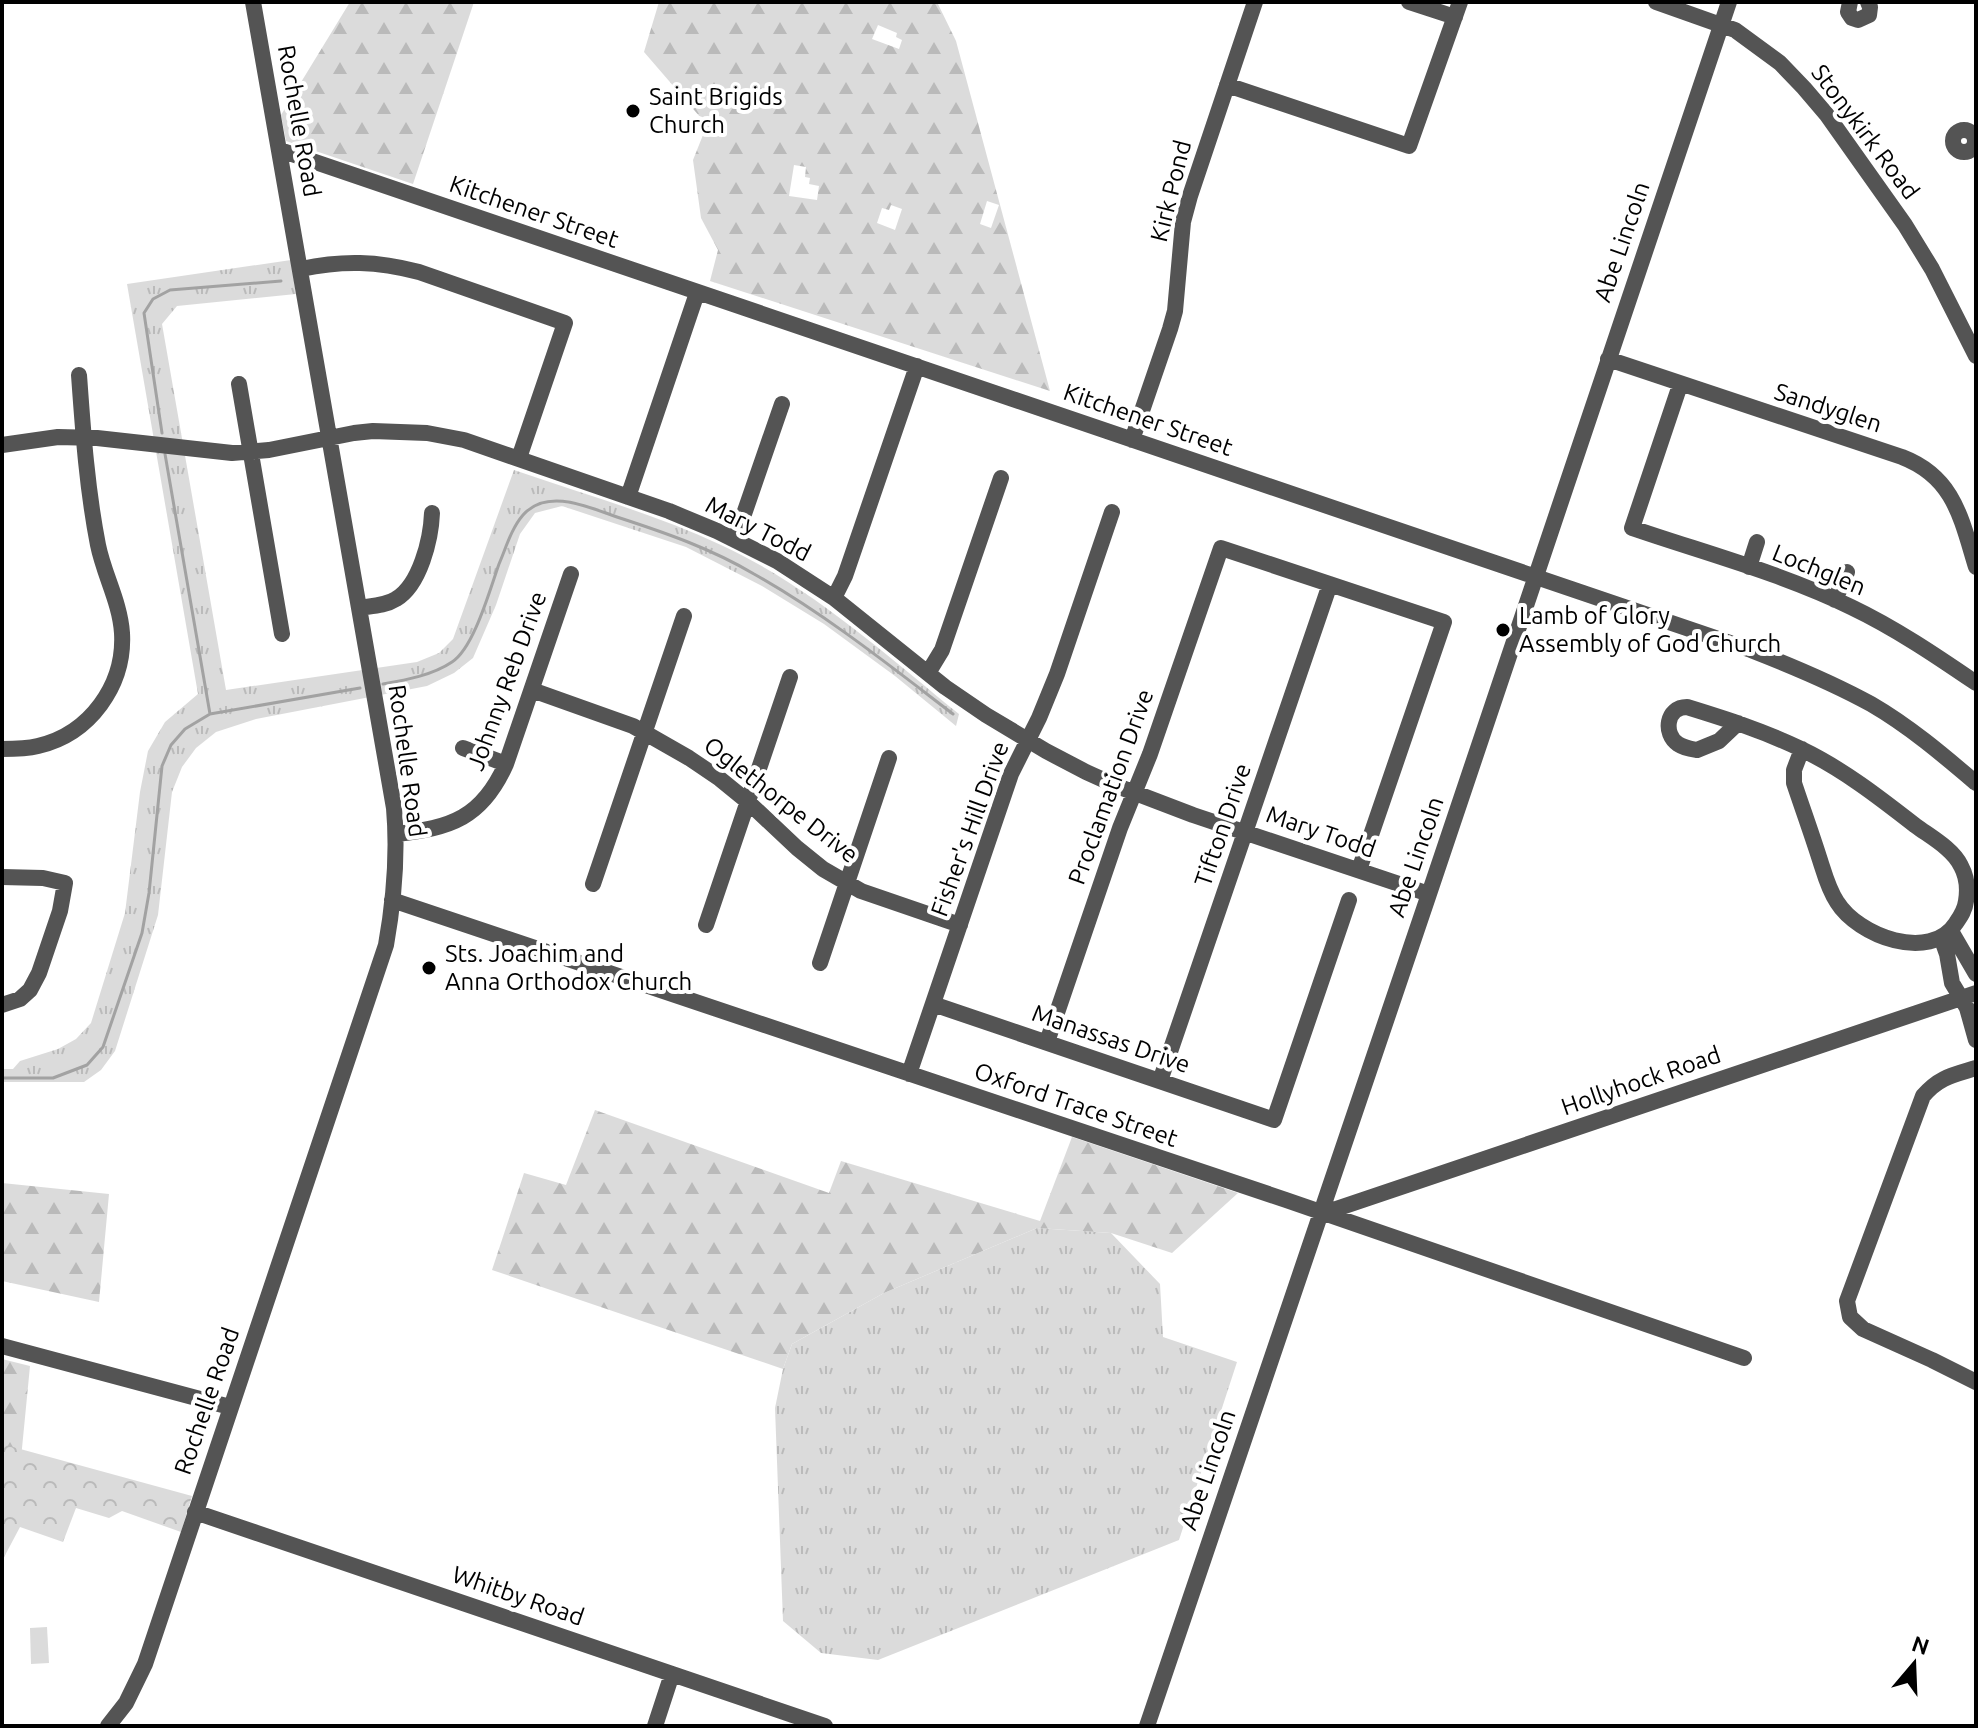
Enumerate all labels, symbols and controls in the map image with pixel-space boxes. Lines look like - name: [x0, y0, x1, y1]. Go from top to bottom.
- street label: Rochelle Road: [273, 43, 326, 199]
- street label: Stonykirk Road: [1806, 59, 1925, 204]
- place label: Saint Brigids Church: [649, 83, 783, 138]
- marker: Saint Brigids Church: [624, 102, 642, 120]
- street label: Kirk Pond: [1145, 137, 1196, 244]
- street label: Kitchener Street: [446, 170, 623, 253]
- street label: Abe Lincoln: [1588, 178, 1655, 305]
- street label: Sandyglen: [1771, 377, 1885, 438]
- street label: Kitchener Street: [1060, 378, 1237, 461]
- street label: Mary Todd: [701, 491, 815, 567]
- street label: Lochglen: [1769, 539, 1870, 600]
- street label: Johnny Reb Drive: [462, 588, 551, 774]
- place label: Lamb of Glory Assembly of God Church: [1519, 602, 1781, 657]
- marker: Lamb of Glory Assembly of God Church: [1494, 621, 1512, 639]
- street label: Rochelle Road: [383, 683, 432, 839]
- street label: Proclamation Drive: [1063, 686, 1158, 888]
- street label: Oglethorpe Drive: [699, 731, 864, 868]
- street label: Fisher's Hill Drive: [925, 738, 1014, 920]
- street label: Tifton Drive: [1189, 760, 1256, 890]
- street label: Abe Lincoln: [1382, 793, 1449, 920]
- street label: Mary Todd: [1263, 800, 1380, 863]
- place label: Sts. Joachim and Anna Orthodox Church: [445, 940, 692, 995]
- marker: Sts. Joachim and Anna Orthodox Church: [420, 959, 438, 977]
- street label: Manassas Drive: [1029, 999, 1194, 1078]
- street label: Hollyhock Road: [1558, 1041, 1724, 1120]
- street label: Oxford Trace Street: [971, 1057, 1182, 1152]
- street label: Rochelle Road: [169, 1324, 244, 1478]
- street label: Abe Lincoln: [1174, 1406, 1241, 1533]
- street label: Whitby Road: [449, 1560, 588, 1631]
- north arrow: [1874, 1624, 1954, 1704]
- text: N: [1909, 1630, 1933, 1659]

